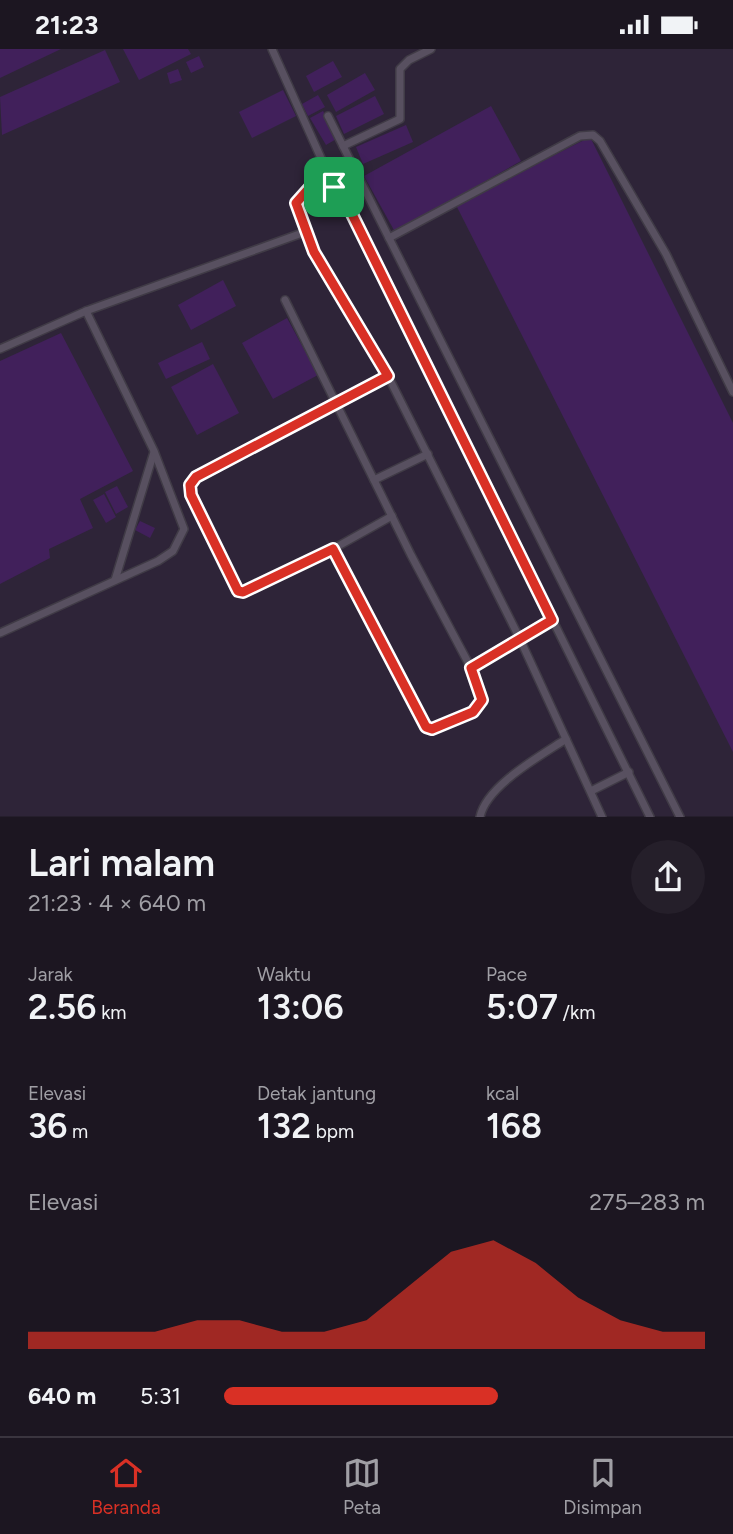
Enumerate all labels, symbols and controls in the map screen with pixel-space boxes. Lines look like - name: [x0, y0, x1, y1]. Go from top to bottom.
- text: 21:23: [35, 9, 98, 41]
- pin: [304, 157, 364, 217]
- icon: arrive: [315, 168, 353, 206]
- text: Lari malam: [28, 840, 215, 886]
- button: share: [631, 840, 705, 914]
- text: 21:23 · 4 × 640 m: [28, 889, 206, 917]
- text: Jarak: [28, 963, 73, 986]
- text: Waktu: [257, 963, 311, 986]
- text: Pace: [486, 963, 527, 986]
- text: 2.56: [28, 986, 96, 1028]
- text: 13:06: [257, 986, 344, 1028]
- text: 5:07: [486, 986, 558, 1028]
- text: km: [96, 1001, 127, 1024]
- text: /km: [558, 1001, 595, 1024]
- text: Elevasi: [28, 1082, 86, 1105]
- text: Detak jantung: [257, 1082, 376, 1105]
- text: kcal: [486, 1082, 519, 1105]
- text: 36: [28, 1105, 67, 1147]
- text: 132: [257, 1105, 311, 1147]
- text: 168: [486, 1105, 542, 1147]
- text: m: [67, 1120, 88, 1143]
- text: bpm: [311, 1120, 354, 1143]
- text: Elevasi: [28, 1188, 98, 1216]
- text: 275–283 m: [589, 1188, 705, 1216]
- text: 640 m: [28, 1382, 96, 1410]
- text: 5:31: [140, 1382, 181, 1410]
- tab: Beranda: [91, 1454, 161, 1519]
- tab: Peta: [343, 1454, 381, 1519]
- tab: Disimpan: [563, 1454, 642, 1519]

